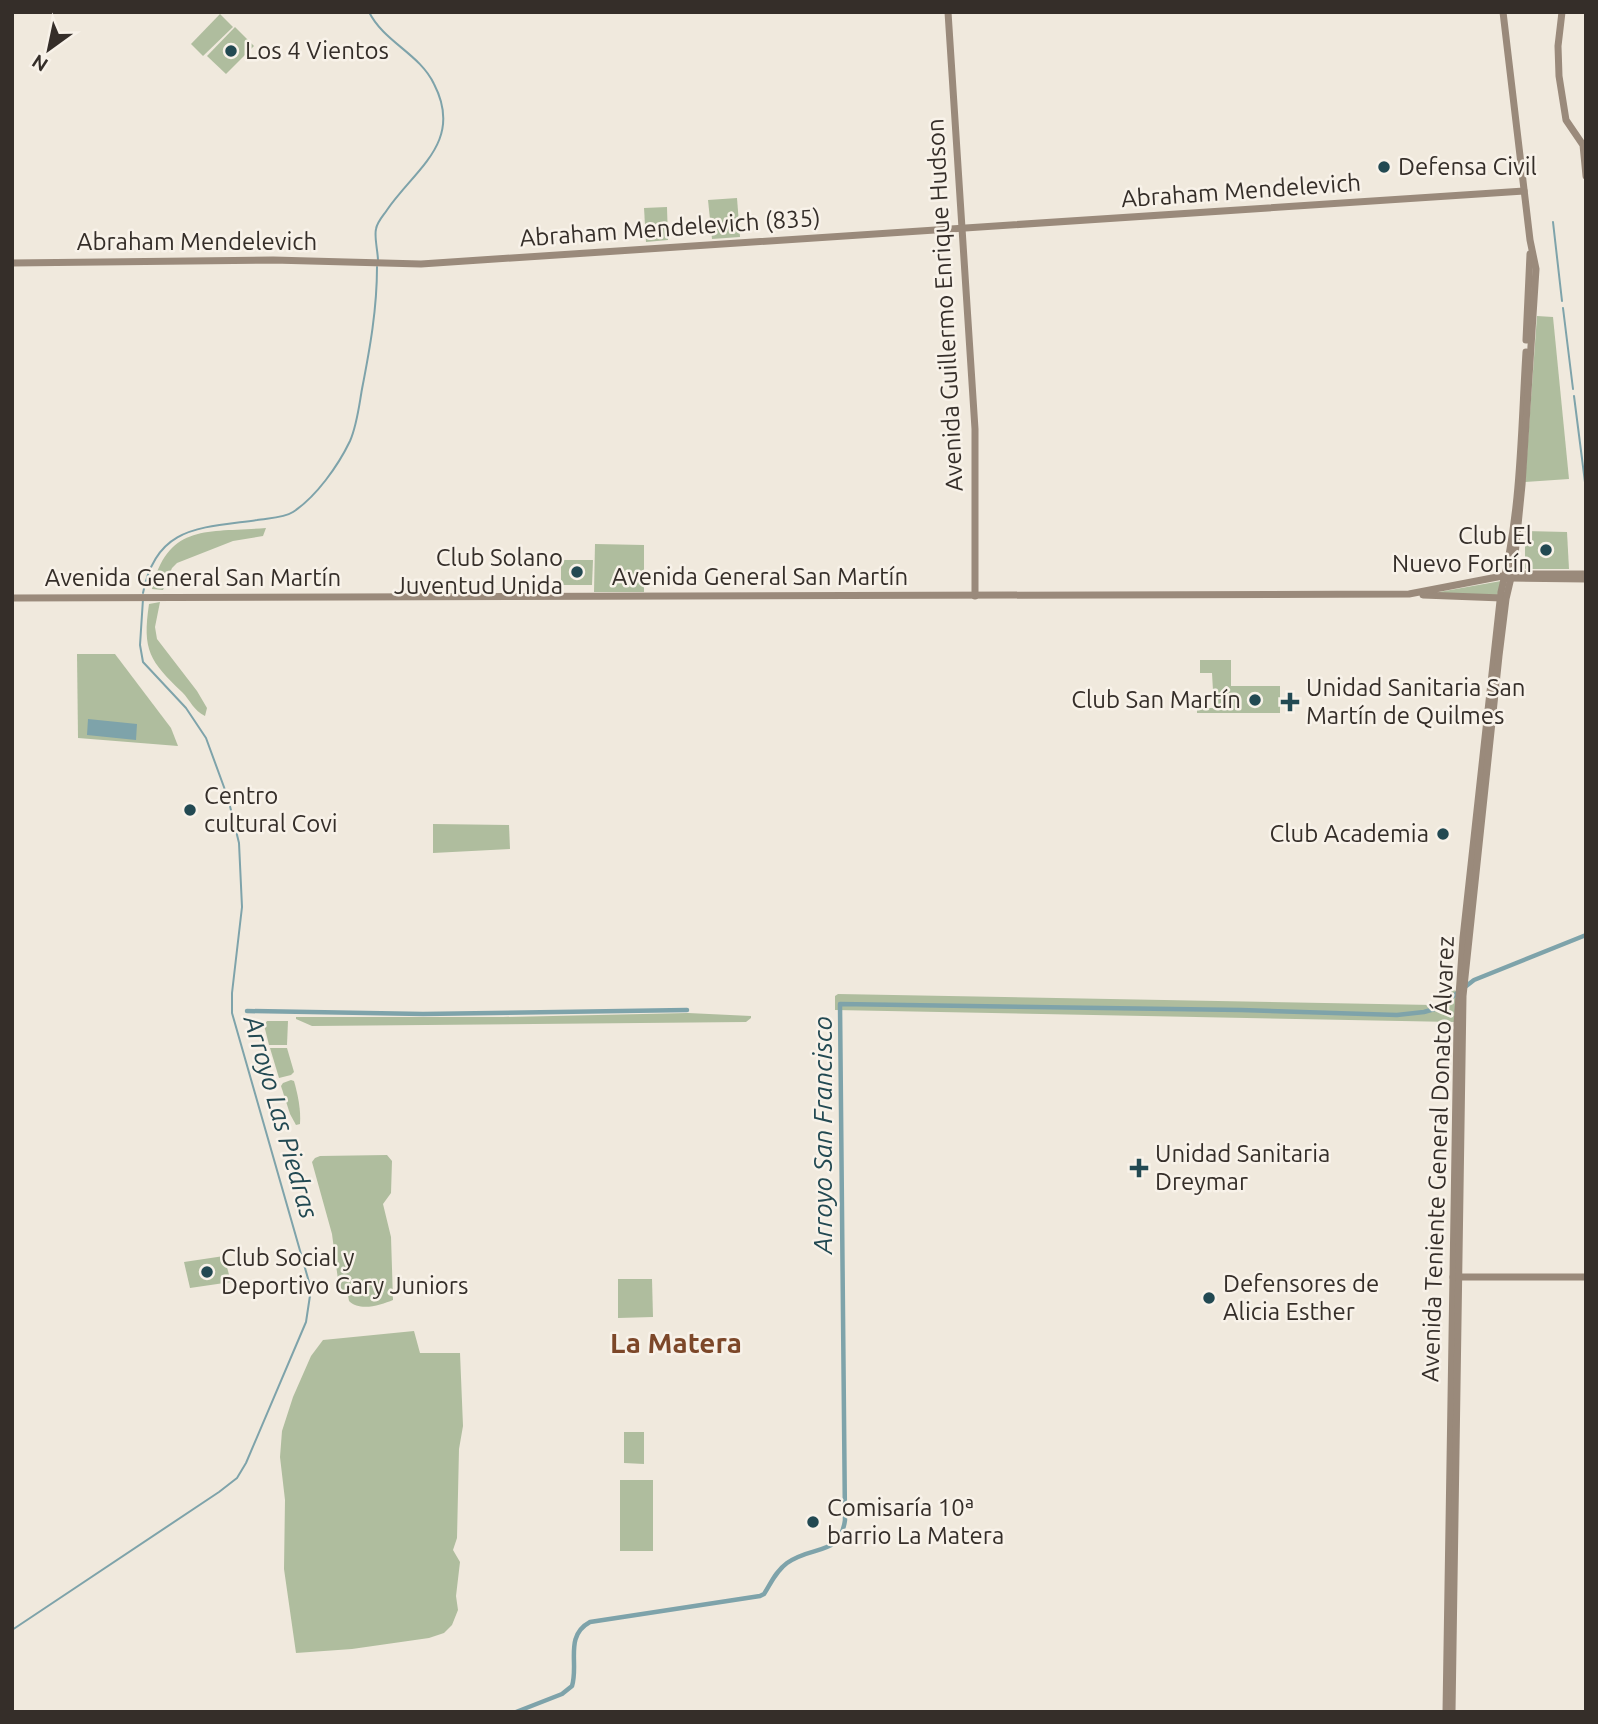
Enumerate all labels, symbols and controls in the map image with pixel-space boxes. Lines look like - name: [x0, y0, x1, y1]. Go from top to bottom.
- north arrow: [14, 14, 84, 84]
- place label: Los 4 Vientos: [245, 37, 389, 64]
- marker: Los 4 Vientos: [223, 43, 239, 59]
- text: N: [28, 50, 52, 76]
- street label: Avenida Guillermo Enrique Hudson: [921, 118, 968, 492]
- place label: Defensa Civil: [1398, 153, 1537, 180]
- marker: Defensa Civil: [1376, 159, 1392, 175]
- street label: Abraham Mendelevich: [1120, 169, 1362, 212]
- street label: Abraham Mendelevich (835): [519, 204, 821, 251]
- street label: Abraham Mendelevich: [77, 228, 317, 255]
- place label: Club El Nuevo Fortín: [1392, 522, 1532, 577]
- marker: Club El Nuevo Fortín: [1538, 542, 1554, 558]
- place label: Club Solano Juventud Unida: [394, 544, 563, 599]
- street label: Avenida General San Martín: [612, 563, 908, 590]
- street label: Avenida General San Martín: [45, 564, 341, 591]
- marker: Club Solano Juventud Unida: [569, 564, 585, 580]
- place label: Unidad Sanitaria San Martín de Quilmes: [1306, 674, 1525, 729]
- place label: Club San Martín: [1071, 686, 1241, 713]
- marker: Club San Martín: [1247, 692, 1263, 708]
- marker: Unidad Sanitaria San Martín de Quilmes: [1280, 692, 1300, 712]
- place label: Centro cultural Covi: [204, 782, 338, 837]
- marker: Centro cultural Covi: [182, 802, 198, 818]
- place label: Club Academia: [1270, 820, 1429, 847]
- marker: Club Academia: [1435, 826, 1451, 842]
- street label: Avenida Teniente General Donato Álvarez: [1415, 936, 1459, 1382]
- water label: Arroyo Las Piedras: [238, 1010, 324, 1222]
- water label: Arroyo San Francisco: [808, 1016, 837, 1256]
- place label: Unidad Sanitaria Dreymar: [1155, 1140, 1330, 1195]
- marker: Unidad Sanitaria Dreymar: [1129, 1158, 1149, 1178]
- place label: Club Social y Deportivo Gary Juniors: [221, 1244, 468, 1299]
- marker: Club Social y Deportivo Gary Juniors: [199, 1264, 215, 1280]
- place label: Defensores de Alicia Esther: [1223, 1270, 1379, 1325]
- marker: Defensores de Alicia Esther: [1201, 1290, 1217, 1306]
- district label: La Matera: [610, 1327, 742, 1358]
- place label: Comisaría 10ª barrio La Matera: [827, 1494, 1004, 1549]
- marker: Comisaría 10ª barrio La Matera: [805, 1514, 821, 1530]

